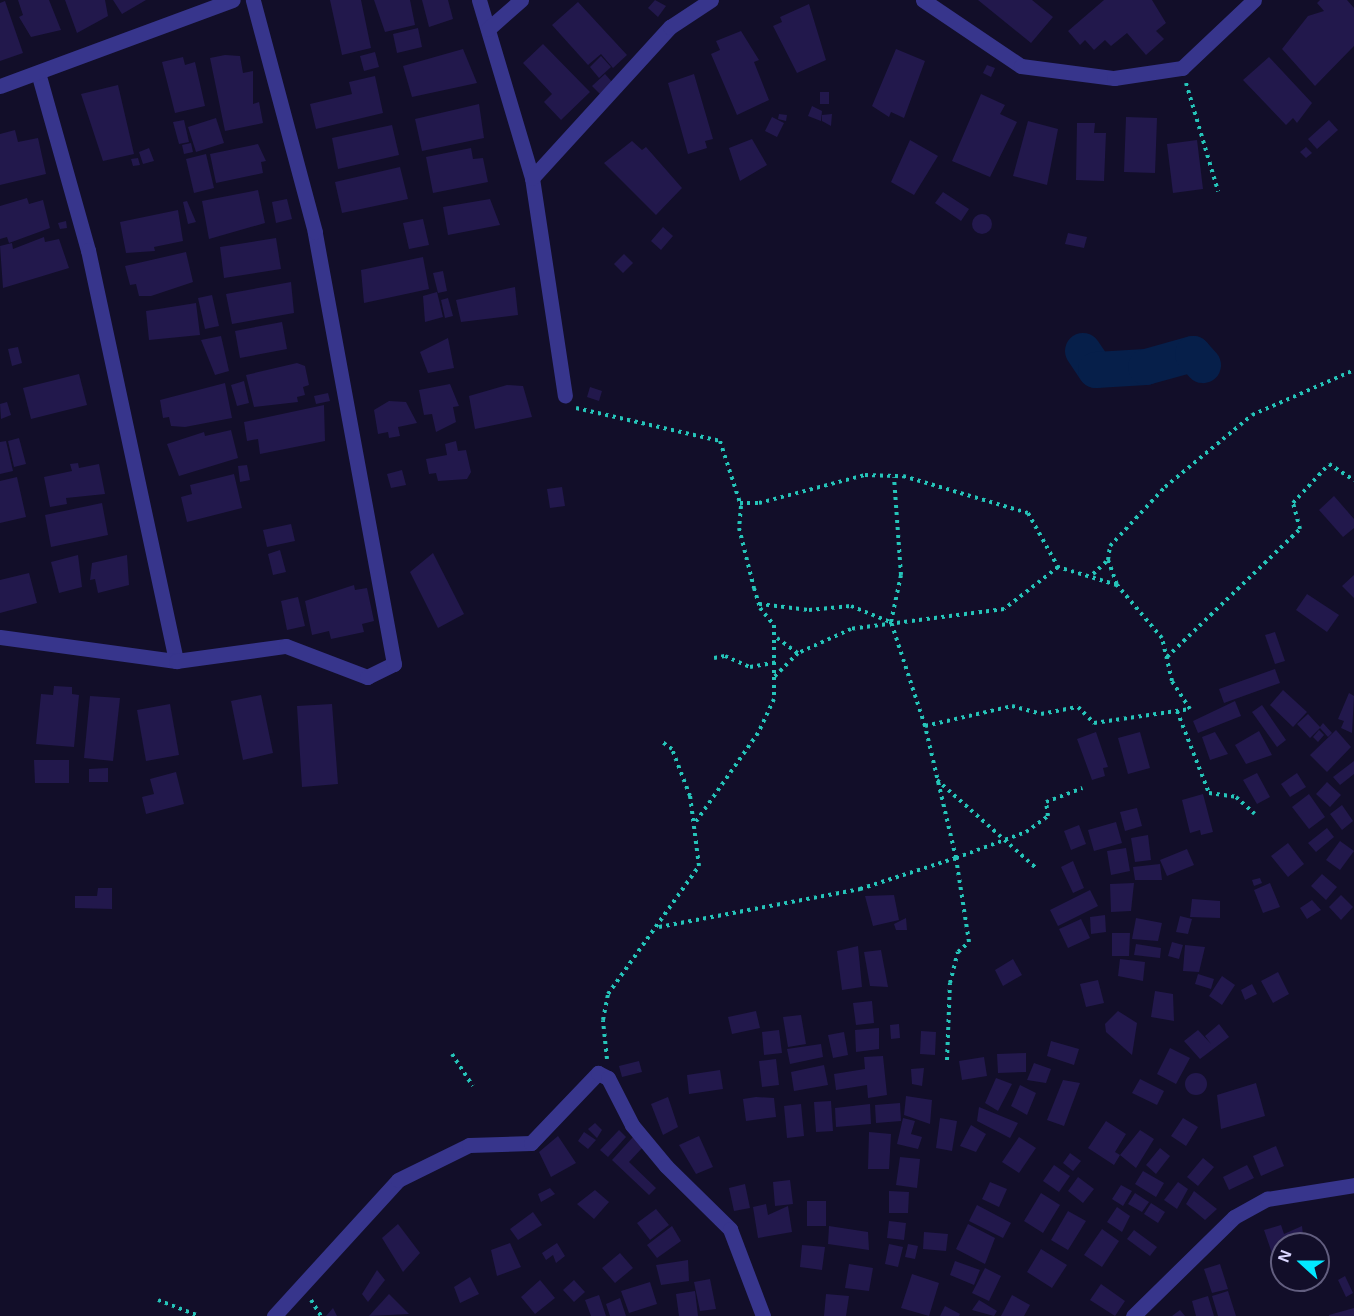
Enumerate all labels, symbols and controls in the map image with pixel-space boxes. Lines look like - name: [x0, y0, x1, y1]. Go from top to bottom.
- north arrow: [1270, 1232, 1330, 1292]
- text: N: [1275, 1248, 1295, 1265]

